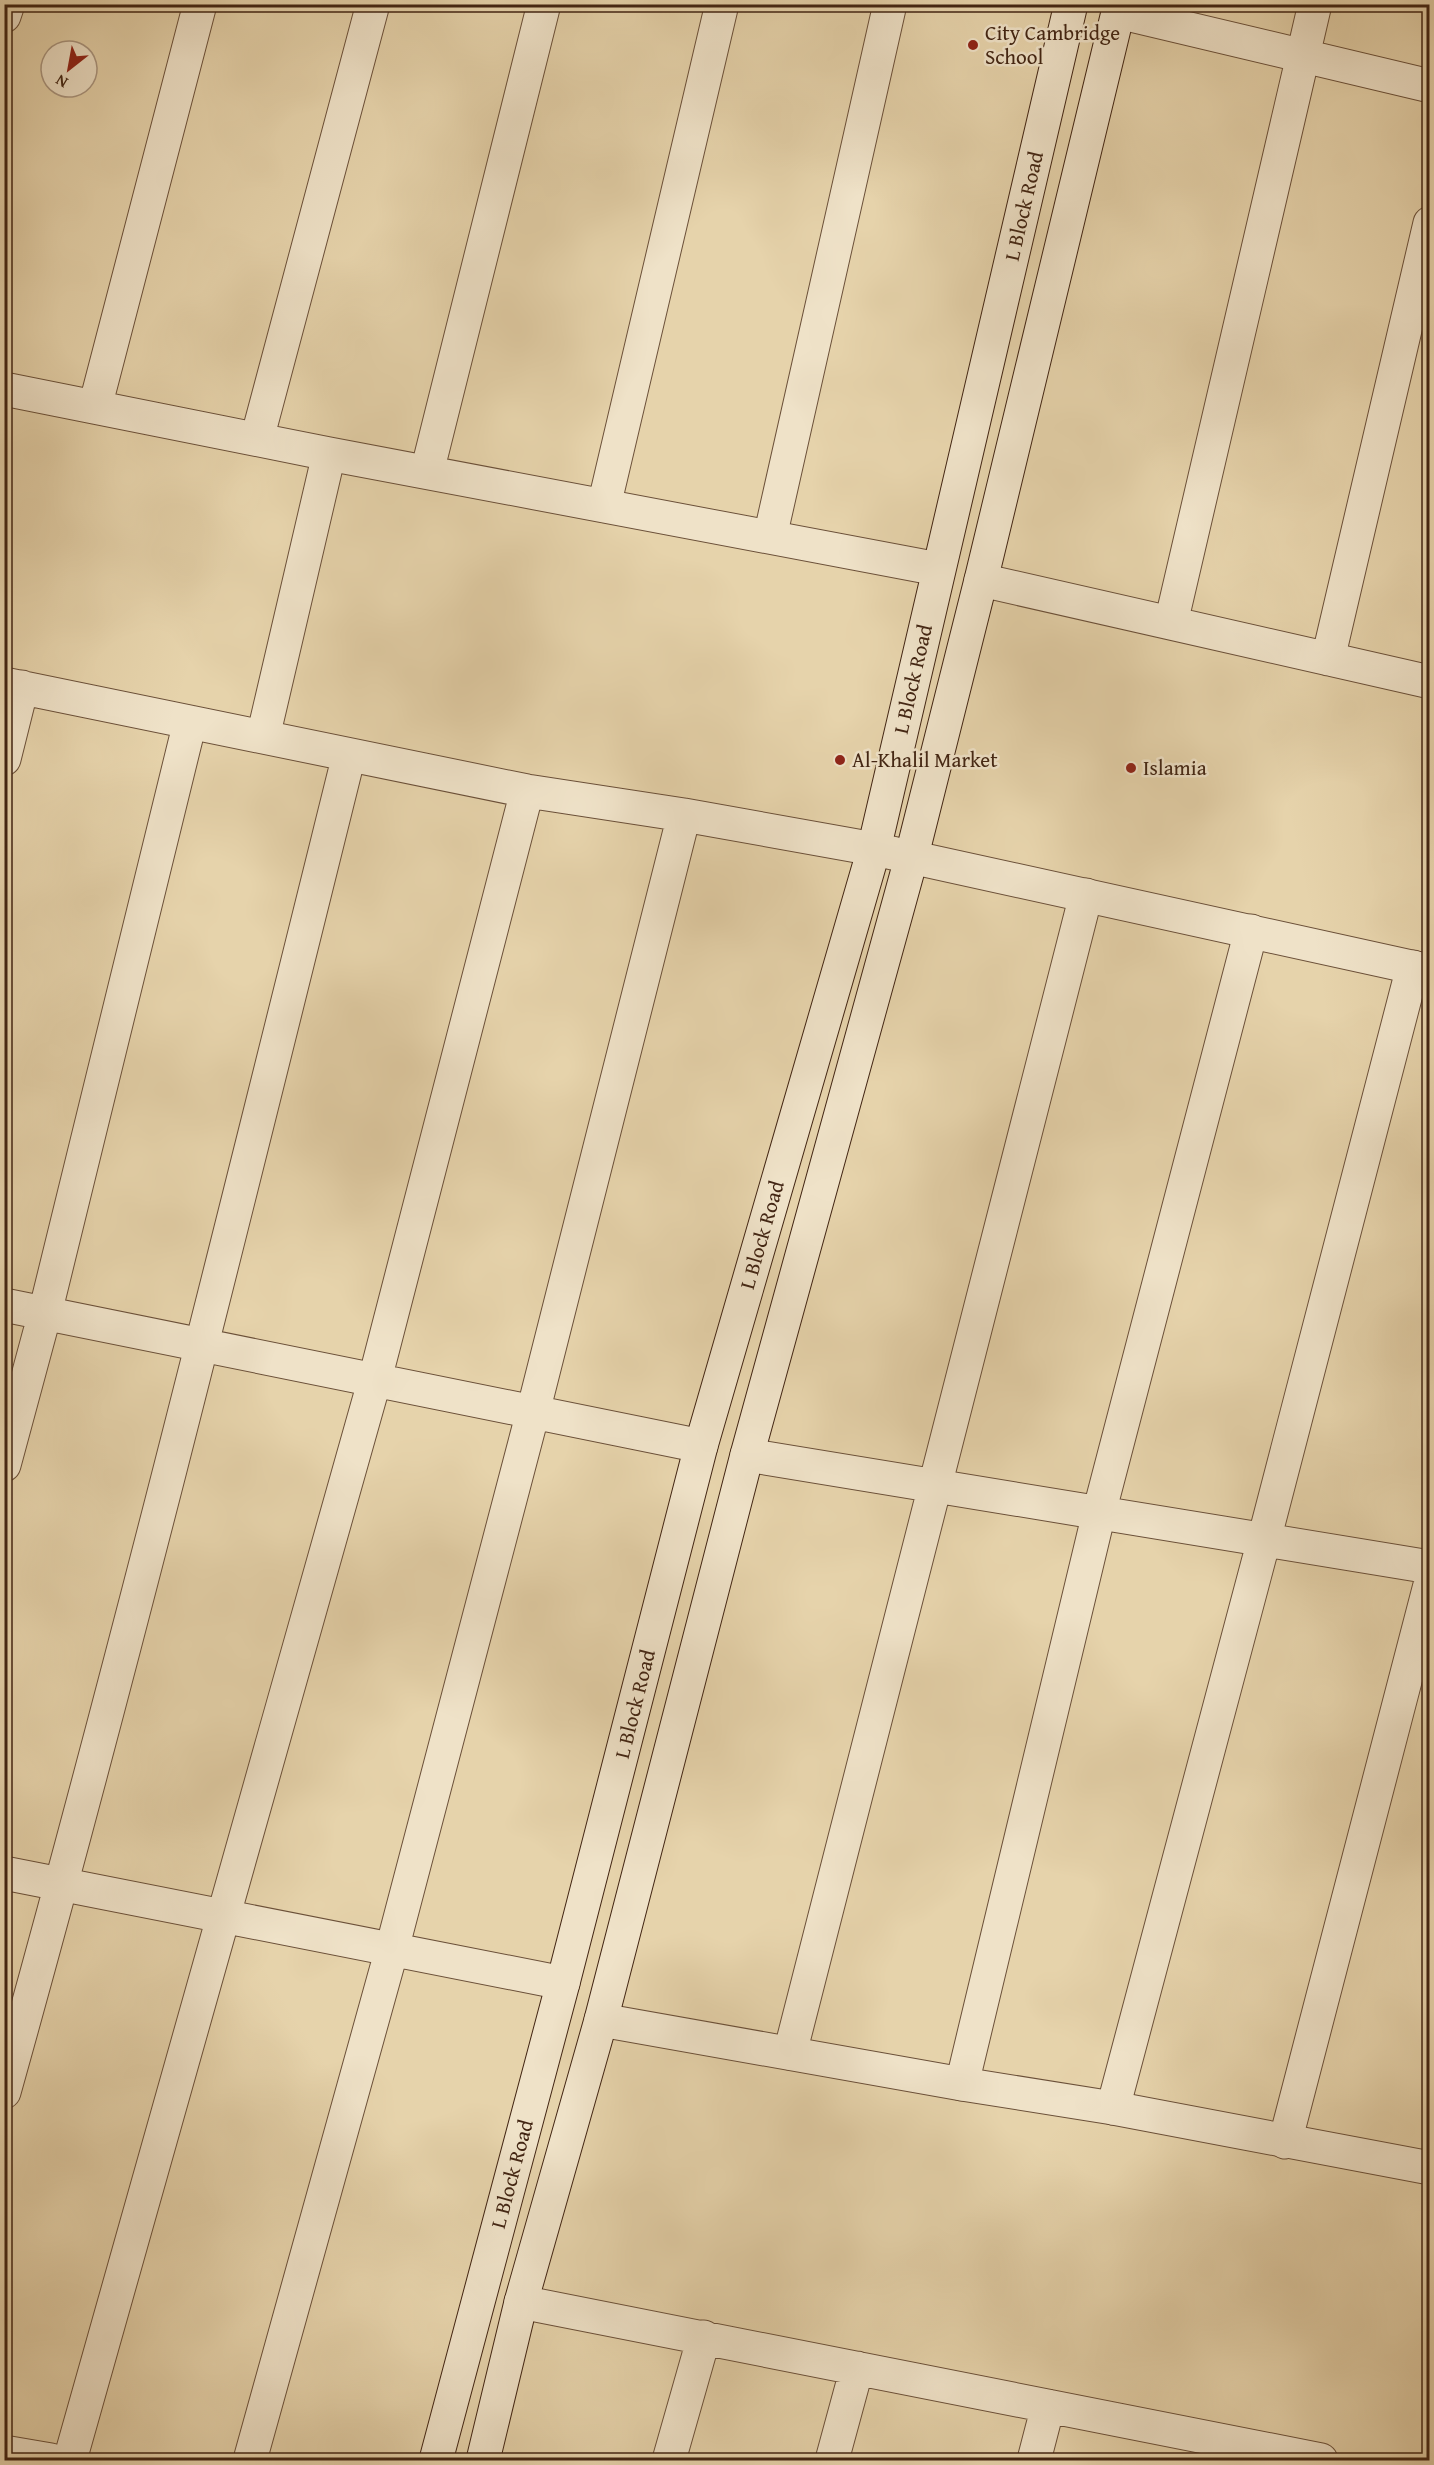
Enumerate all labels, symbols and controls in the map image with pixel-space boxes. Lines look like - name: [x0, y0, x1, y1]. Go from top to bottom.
- place label: City Cambridge School: [985, 17, 1120, 72]
- marker: City Cambridge School: [966, 38, 980, 52]
- north arrow: [39, 39, 99, 99]
- text: N: [50, 69, 72, 95]
- street label: L Block Road: [996, 147, 1051, 264]
- street label: L Block Road: [885, 620, 940, 737]
- place label: Al-Khalil Market: [852, 744, 998, 775]
- place label: Islamia: [1143, 752, 1207, 783]
- marker: Al-Khalil Market: [833, 753, 847, 767]
- marker: Islamia: [1124, 761, 1138, 775]
- street label: L Block Road: [731, 1176, 792, 1293]
- street label: L Block Road: [606, 1645, 663, 1762]
- street label: L Block Road: [482, 2115, 541, 2232]

